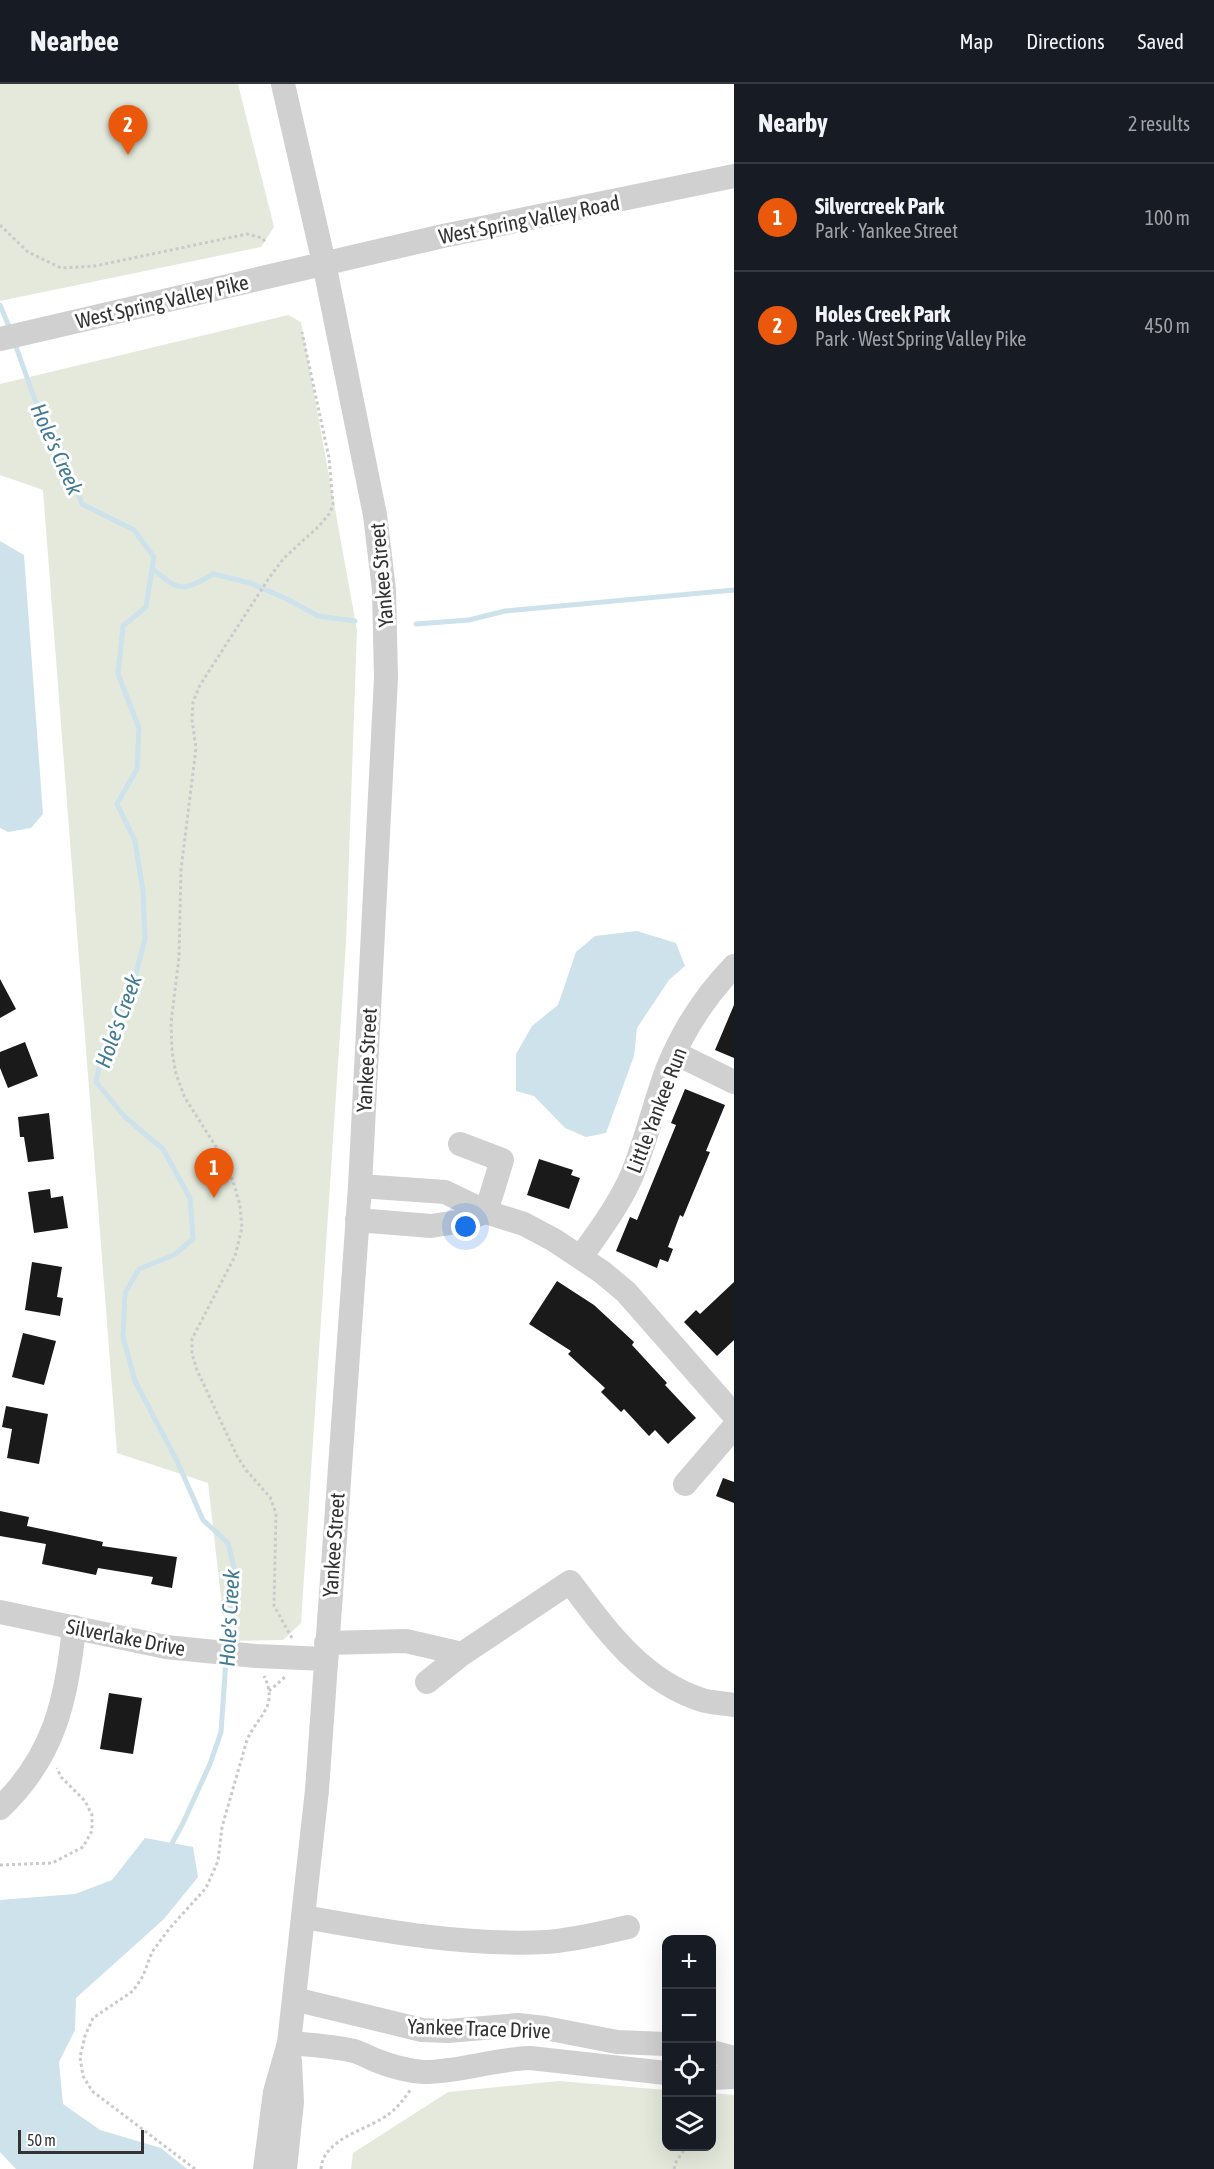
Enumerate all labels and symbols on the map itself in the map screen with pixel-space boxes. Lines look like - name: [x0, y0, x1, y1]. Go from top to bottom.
- pin: 2: [108, 106, 148, 155]
- street label: West Spring Valley Road: [437, 190, 621, 248]
- street label: West Spring Valley Pike: [73, 269, 251, 333]
- water label: Hole's Creek: [25, 399, 89, 499]
- street label: Yankee Street: [364, 522, 398, 628]
- water label: Hole's Creek: [89, 971, 147, 1071]
- street label: Yankee Street: [351, 1007, 381, 1113]
- street label: Little Yankee Run: [621, 1044, 691, 1176]
- pin: 1: [194, 1148, 234, 1198]
- your location: [451, 1212, 480, 1241]
- street label: Yankee Street: [317, 1492, 349, 1598]
- water label: Hole's Creek: [213, 1568, 245, 1667]
- street label: Silverlake Drive: [65, 1614, 187, 1660]
- street label: Yankee Trace Drive: [407, 2014, 551, 2042]
- scale bar: [18, 2127, 144, 2154]

